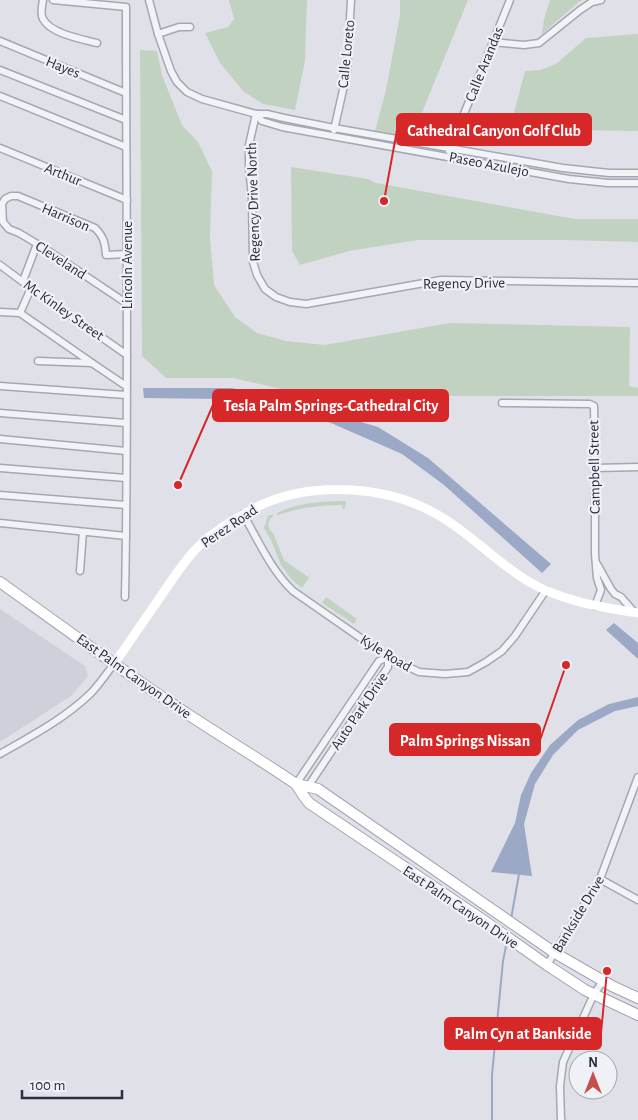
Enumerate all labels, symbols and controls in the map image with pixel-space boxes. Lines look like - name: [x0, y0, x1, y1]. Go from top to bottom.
- street label: Calle Loreto: [335, 19, 358, 89]
- street label: Calle Arandas: [463, 25, 506, 104]
- street label: Hayes: [44, 54, 82, 81]
- callout: Cathedral Canyon Golf Club: [397, 114, 591, 145]
- text: Cathedral Canyon Golf Club: [407, 123, 581, 140]
- street label: Regency Drive North: [244, 142, 263, 262]
- street label: Paseo Azulejo: [448, 149, 530, 180]
- street label: Arthur: [42, 160, 84, 189]
- street label: Harrison: [40, 201, 92, 234]
- street label: Lincoln Avenue: [120, 221, 135, 309]
- street label: Cleveland: [33, 238, 89, 282]
- street label: Regency Drive: [423, 275, 505, 292]
- street label: Mc Kinley Street: [21, 277, 107, 344]
- callout: Tesla Palm Springs-Cathedral City: [213, 390, 448, 421]
- text: Tesla Palm Springs-Cathedral City: [224, 398, 439, 415]
- street label: Campbell Street: [586, 420, 603, 514]
- street label: Perez Road: [198, 502, 260, 551]
- street label: East Palm Canyon Drive: [74, 631, 194, 722]
- street label: Kyle Road: [357, 632, 414, 675]
- street label: Auto Park Drive: [328, 670, 391, 753]
- callout: Palm Springs Nissan: [390, 724, 540, 755]
- text: Palm Springs Nissan: [400, 733, 530, 749]
- street label: East Palm Canyon Drive: [400, 863, 521, 952]
- street label: Bankside Drive: [550, 873, 607, 955]
- callout: Palm Cyn at Bankside: [445, 1018, 601, 1049]
- text: Palm Cyn at Bankside: [455, 1026, 592, 1043]
- north arrow: [568, 1050, 618, 1100]
- text: N: [588, 1056, 598, 1070]
- scale bar: [22, 1068, 122, 1100]
- text: 100 m: [30, 1078, 65, 1093]

